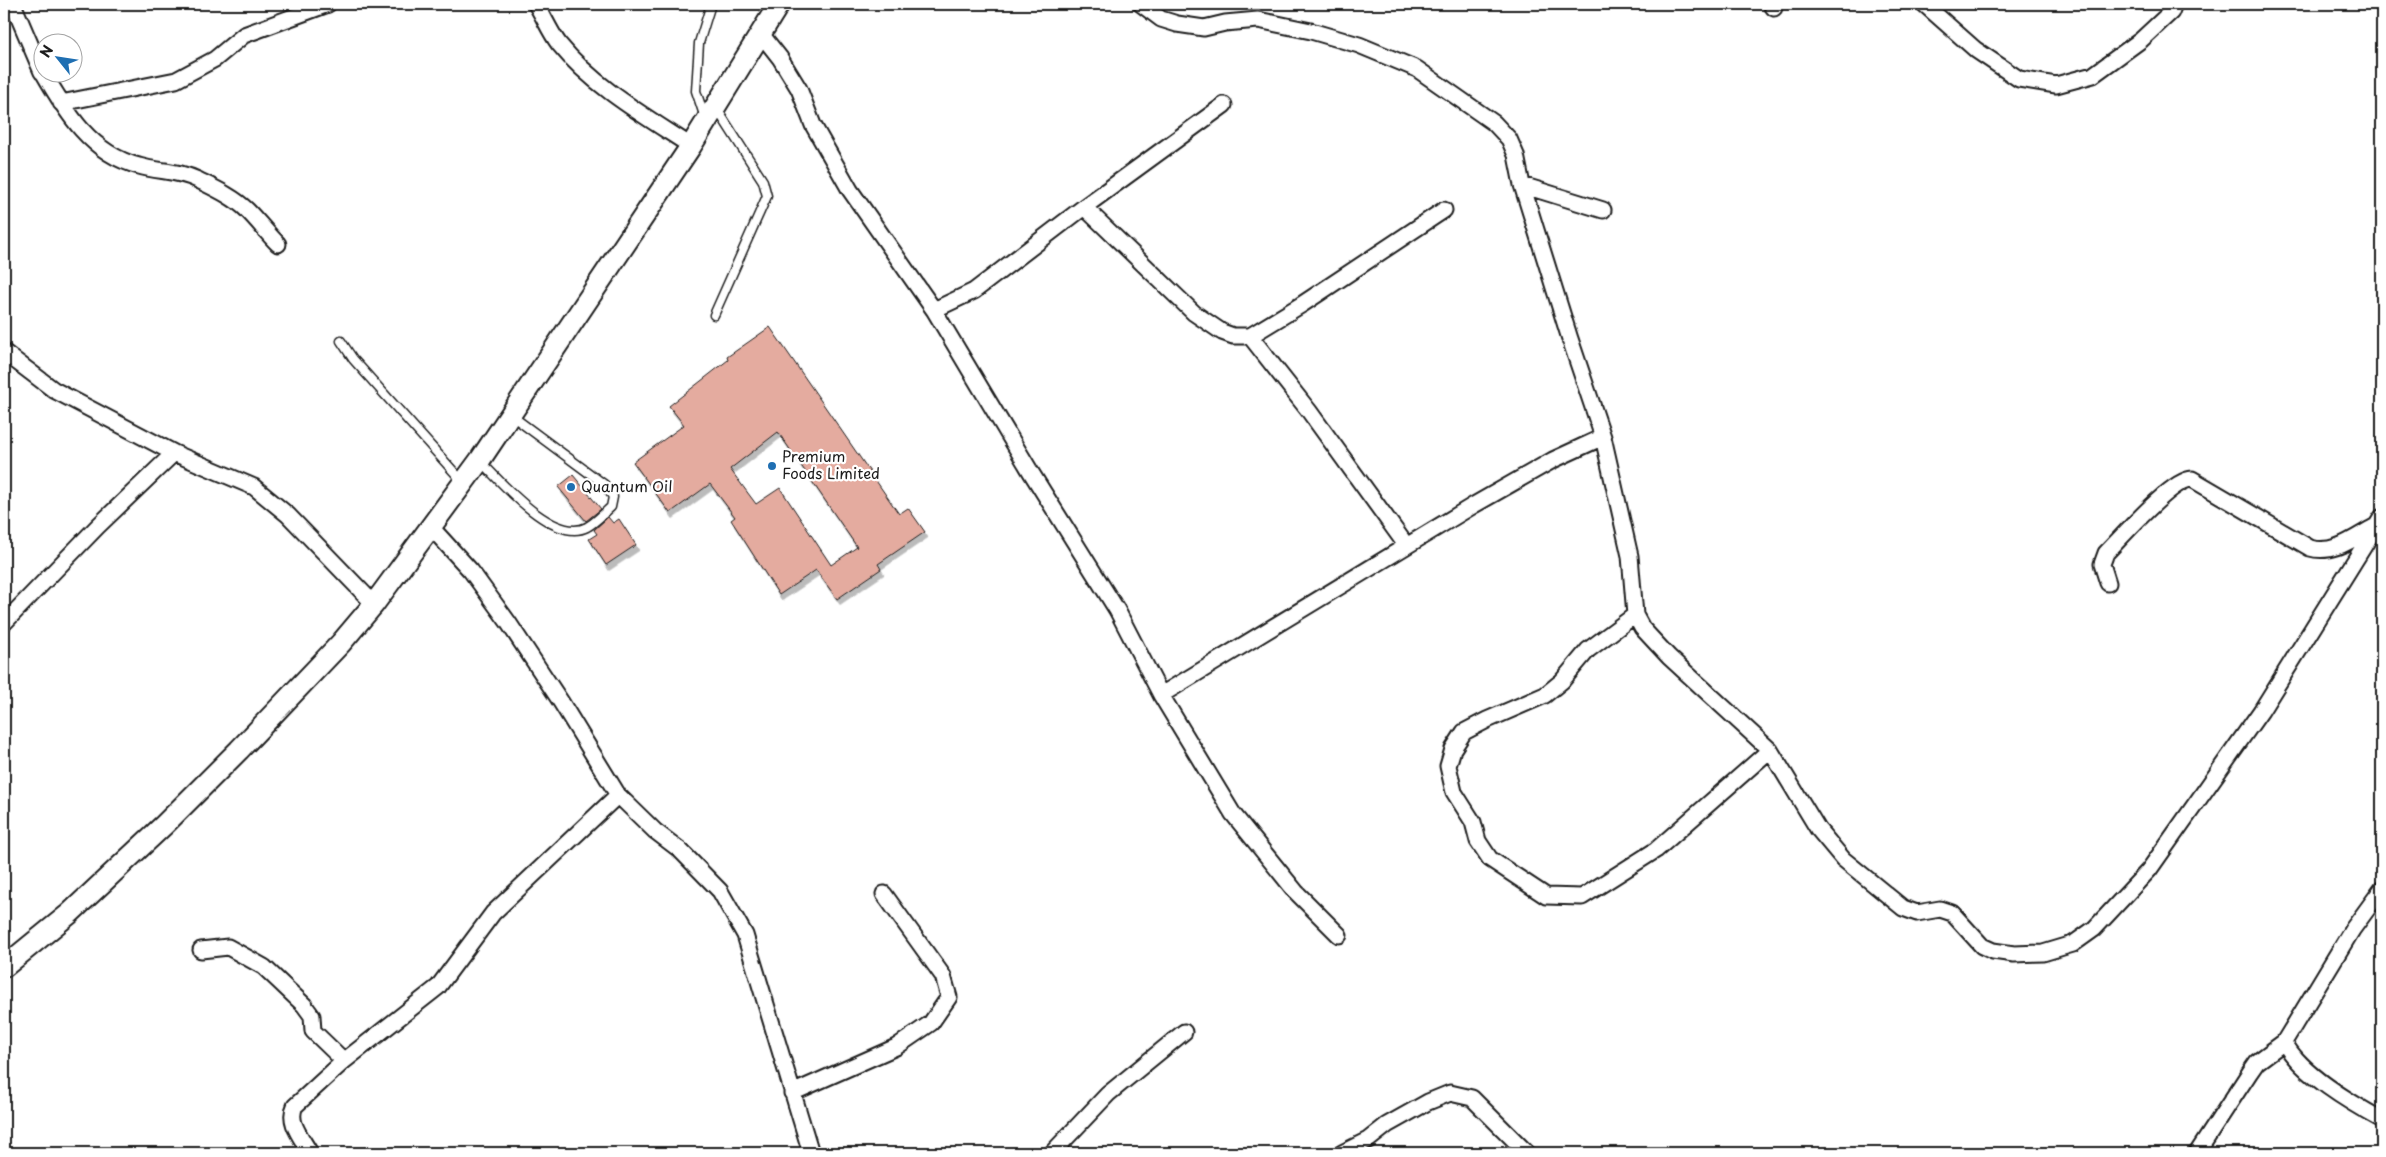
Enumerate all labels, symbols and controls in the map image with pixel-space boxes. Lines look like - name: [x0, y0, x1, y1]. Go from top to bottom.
- north arrow: [32, 32, 82, 82]
- text: N: [34, 41, 58, 61]
- place label: Premium Foods Limited: [782, 444, 880, 484]
- marker: Premium Foods Limited: [766, 460, 778, 472]
- place label: Quantum Oil: [581, 474, 672, 497]
- marker: Quantum Oil: [565, 481, 577, 493]

